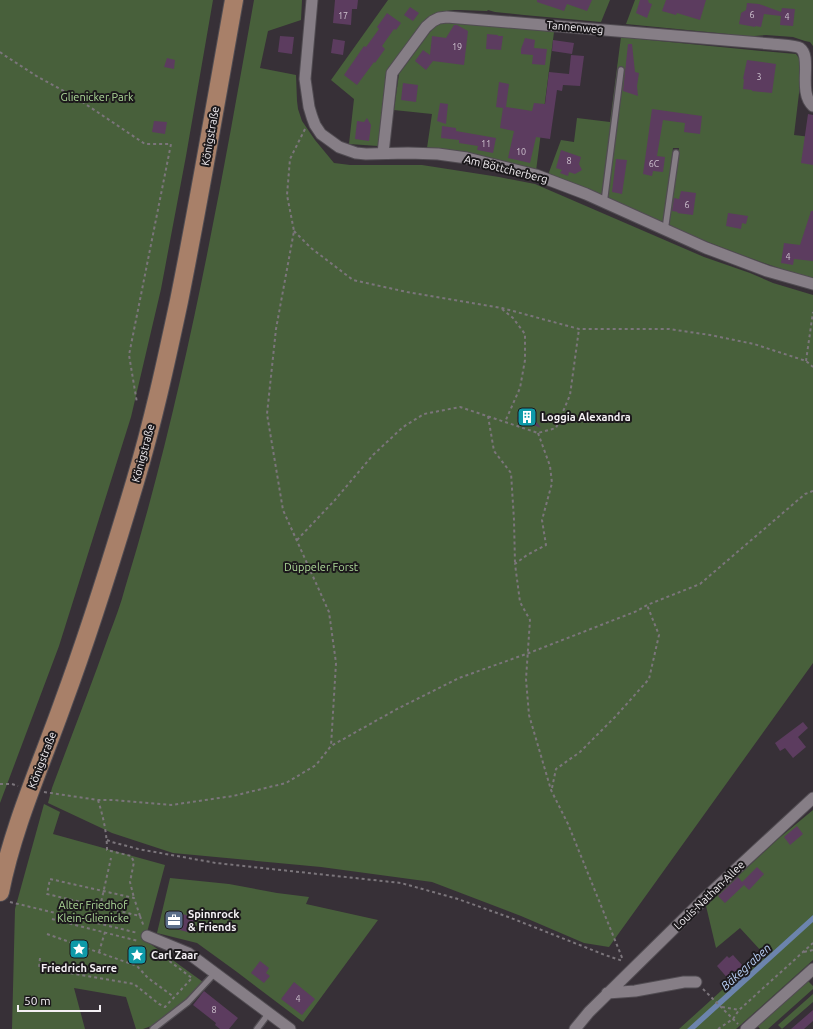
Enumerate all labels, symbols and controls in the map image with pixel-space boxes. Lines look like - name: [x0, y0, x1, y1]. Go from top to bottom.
- house number: 6: [749, 10, 755, 20]
- house number: 17: [338, 11, 348, 21]
- house number: 4: [784, 12, 790, 22]
- street label: Tannenweg: [546, 19, 604, 35]
- house number: 19: [452, 42, 462, 52]
- house number: 3: [756, 72, 762, 82]
- park label: Glienicker Park: [61, 91, 134, 103]
- street label: Königstraße: [199, 105, 221, 167]
- house number: 11: [481, 139, 491, 149]
- house number: 10: [516, 147, 526, 157]
- street label: Am Böttcherberg: [463, 153, 549, 185]
- house number: 8: [566, 156, 572, 166]
- house number: 6C: [649, 159, 660, 169]
- house number: 6: [684, 200, 690, 210]
- house number: 4: [785, 252, 791, 262]
- building icon: Loggia Alexandra: [516, 406, 538, 428]
- place label: Loggia Alexandra: [541, 411, 631, 423]
- street label: Königstraße: [129, 423, 157, 483]
- park label: Düppeler Forst: [284, 561, 359, 573]
- street label: Königstraße: [26, 730, 58, 790]
- street label: Louis-Nathan-Allee: [671, 858, 747, 932]
- park label: Alter Friedhof Klein-Glienicke: [57, 899, 129, 924]
- place label: Spinnrock & Friends: [188, 908, 240, 933]
- office icon: Spinnrock & Friends: [163, 909, 185, 931]
- place icon: Friedrich Sarre: [68, 938, 90, 960]
- water label: Bäkegraben: [718, 941, 773, 992]
- place icon: Carl Zaar: [126, 944, 148, 966]
- place label: Carl Zaar: [151, 949, 198, 961]
- place label: Friedrich Sarre: [41, 962, 117, 974]
- scale bar: [18, 987, 100, 1013]
- text: 50 m: [24, 994, 51, 1007]
- house number: 4: [295, 994, 301, 1004]
- house number: 8: [211, 1005, 217, 1015]

